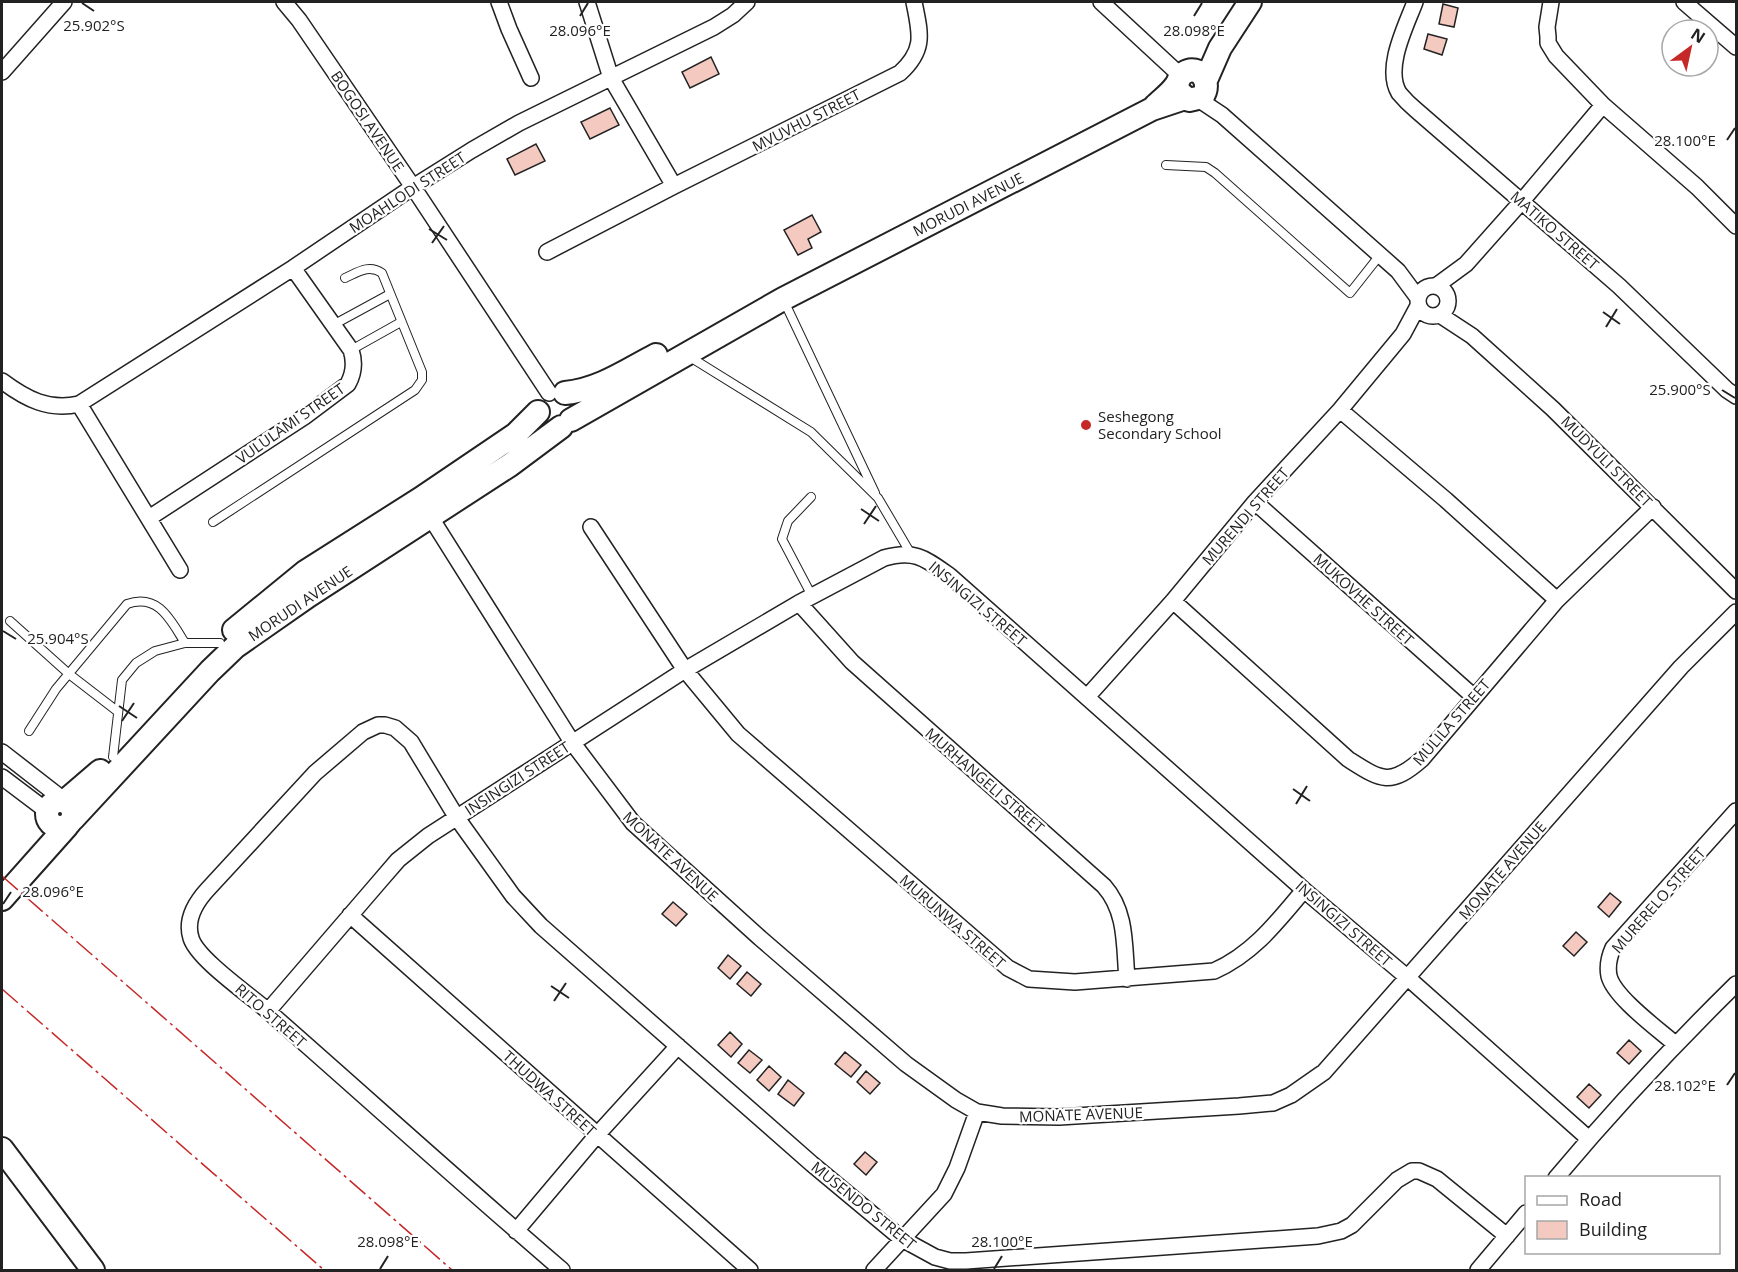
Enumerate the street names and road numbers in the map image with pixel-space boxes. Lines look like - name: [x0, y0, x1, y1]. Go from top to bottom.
- street label: BOGOSI AVENUE: [327, 67, 409, 175]
- street label: MVUVHU STREET: [748, 84, 864, 156]
- street label: MOAHLODI STREET: [345, 146, 470, 237]
- street label: MORUDI AVENUE: [909, 167, 1027, 241]
- street label: MATIKO STREET: [1507, 186, 1604, 274]
- street label: VULULAMI STREET: [232, 378, 349, 468]
- street label: MUDYULI STREET: [1557, 411, 1657, 511]
- street label: MURENDI STREET: [1197, 462, 1293, 569]
- street label: MUKOVHE STREET: [1310, 549, 1419, 650]
- street label: INSINGIZI STREET: [925, 556, 1032, 650]
- street label: MORUDI AVENUE: [244, 561, 356, 645]
- street label: MULILA STREET: [1408, 674, 1495, 769]
- street label: MURHANGELI STREET: [921, 723, 1049, 838]
- street label: INSINGIZI STREET: [461, 736, 574, 820]
- street label: MONATE AVENUE: [619, 806, 723, 906]
- street label: MONATE AVENUE: [1454, 817, 1550, 923]
- street label: MURERELO STREET: [1607, 842, 1710, 957]
- street label: MURUNWA STREET: [896, 870, 1011, 973]
- street label: INSINGIZI STREET: [1292, 876, 1397, 971]
- street label: RITO STREET: [231, 979, 311, 1052]
- street label: THUDWA STREET: [499, 1046, 601, 1141]
- street label: MONATE AVENUE: [1019, 1102, 1143, 1126]
- street label: MUSENDO STREET: [807, 1157, 921, 1254]

